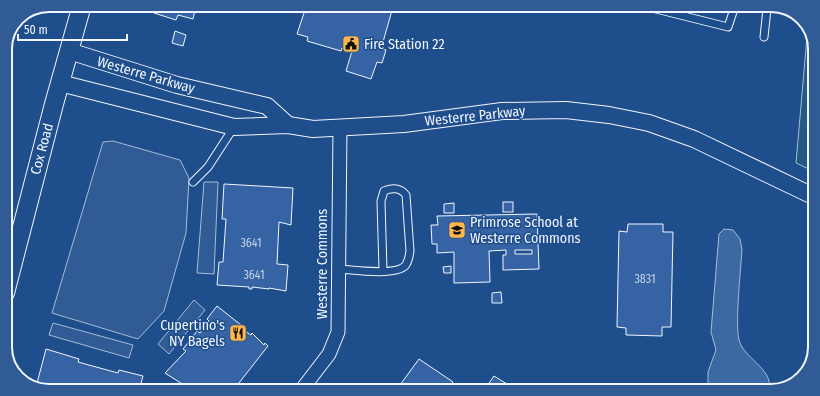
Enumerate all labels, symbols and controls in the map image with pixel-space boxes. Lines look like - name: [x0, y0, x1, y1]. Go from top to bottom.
- scale bar: [18, 16, 127, 42]
- text: 50 m: [24, 23, 48, 37]
- public building icon: Fire Station 22: [341, 34, 361, 54]
- place label: Fire Station 22: [364, 36, 445, 53]
- street label: Westerre Parkway: [95, 53, 198, 97]
- street label: Westerre Parkway: [424, 102, 527, 130]
- street label: Cox Road: [27, 121, 57, 177]
- street label: Westerre Commons: [314, 209, 331, 319]
- place label: Primrose School at Westerre Commons: [470, 214, 581, 247]
- school or university icon: Primrose School at Westerre Commons: [447, 220, 467, 240]
- house number: 3641: [240, 236, 262, 250]
- house number: 3641: [243, 268, 265, 282]
- house number: 3831: [634, 272, 656, 286]
- place label: Cupertino's NY Bagels: [160, 317, 225, 350]
- restaurant icon: Cupertino's NY Bagels: [228, 323, 248, 343]

